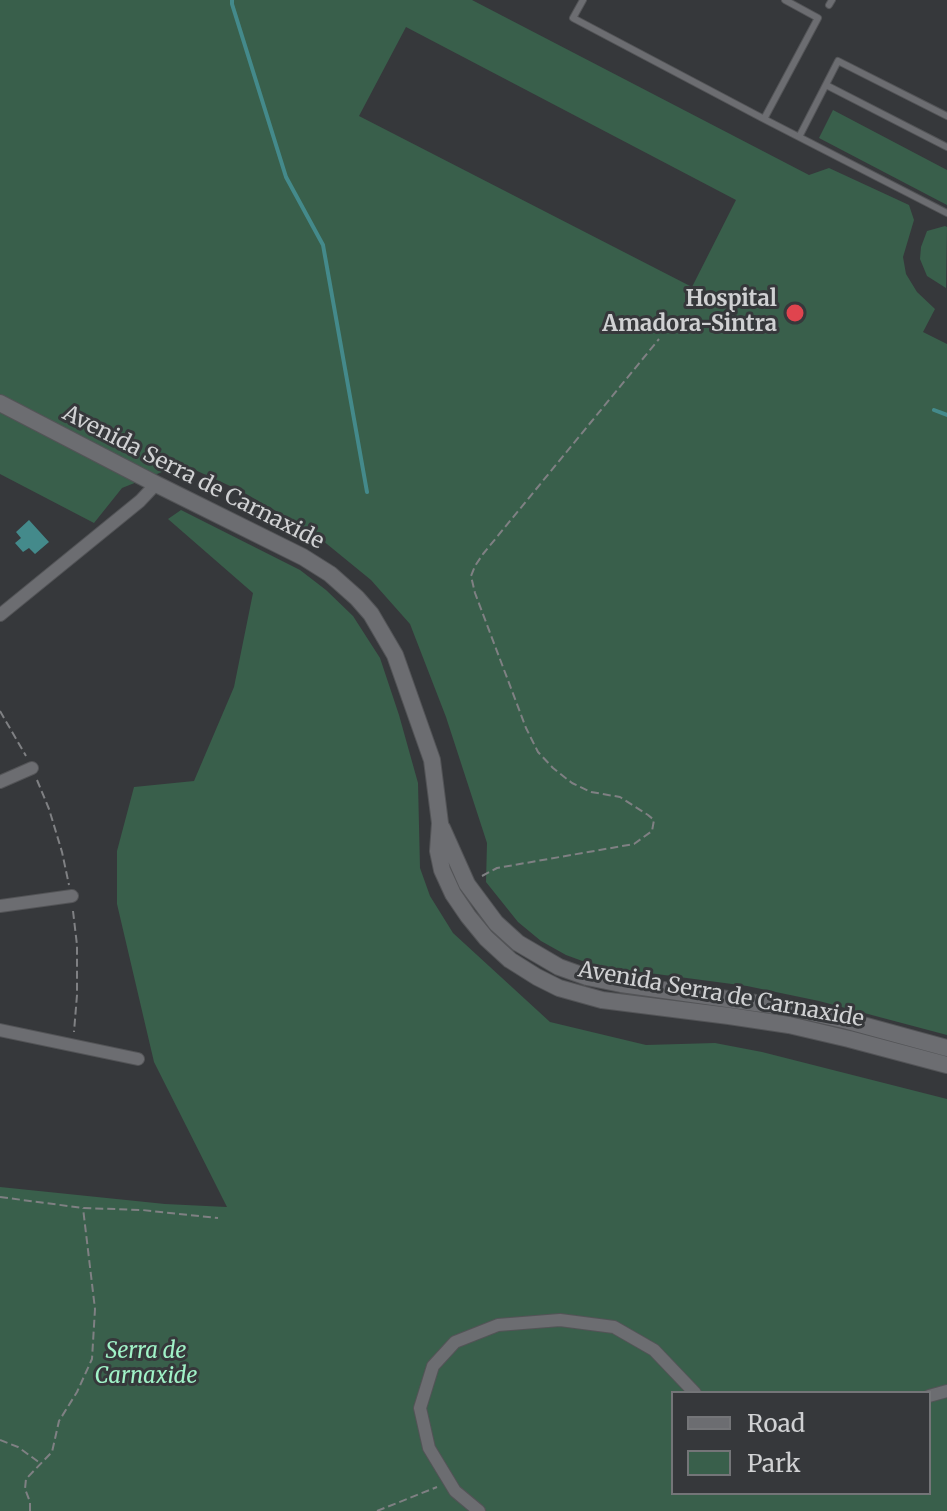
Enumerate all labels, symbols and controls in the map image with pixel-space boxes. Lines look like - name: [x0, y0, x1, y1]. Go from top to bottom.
- place label: Hospital Amadora-Sintra: [602, 287, 777, 338]
- marker: Hospital Amadora-Sintra: [784, 302, 806, 324]
- street label: Avenida Serra de Carnaxide: [58, 401, 328, 555]
- street label: Avenida Serra de Carnaxide: [576, 957, 866, 1033]
- park label: Serra de Carnaxide: [94, 1339, 198, 1390]
- legend: [671, 1391, 931, 1495]
- text: Road: [747, 1408, 805, 1439]
- text: Park: [747, 1448, 800, 1479]

